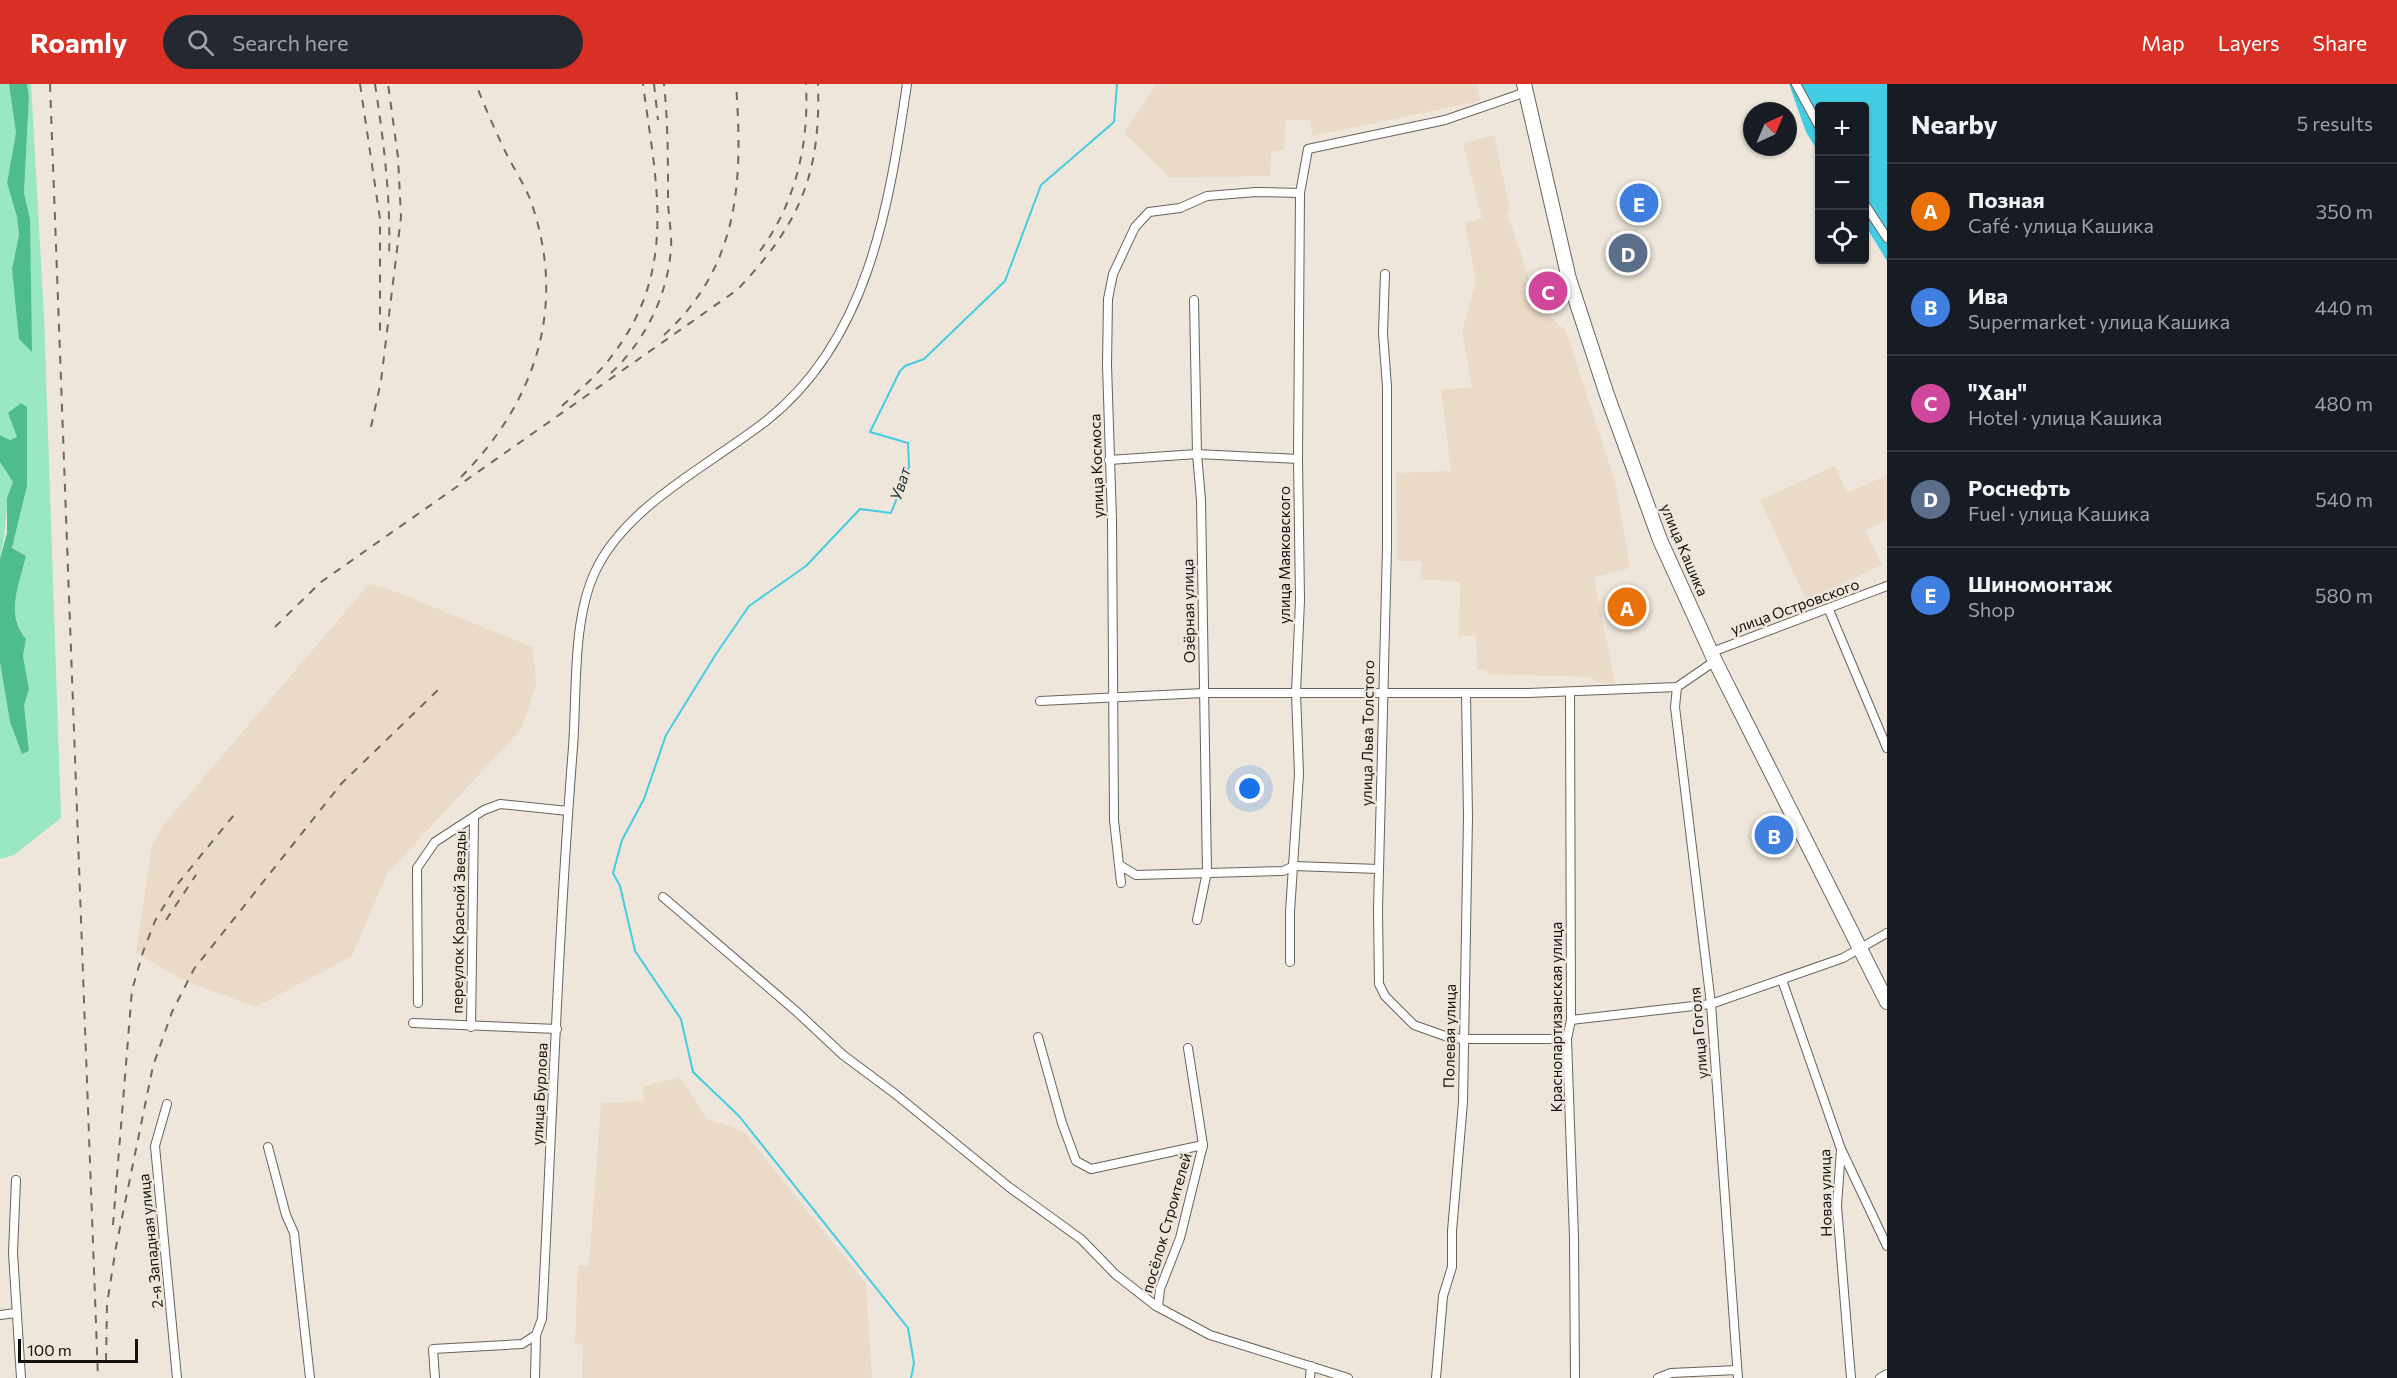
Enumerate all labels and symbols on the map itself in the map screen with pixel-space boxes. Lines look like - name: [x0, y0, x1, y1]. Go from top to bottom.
- north arrow: [1743, 102, 1797, 156]
- pin: E: [1620, 180, 1658, 226]
- pin: D: [1608, 230, 1648, 276]
- pin: C: [1528, 268, 1568, 314]
- street label: улица Космоса: [1085, 413, 1107, 519]
- water label: Уват: [885, 463, 914, 503]
- street label: улица Маяковского: [1275, 486, 1293, 624]
- street label: улица Кашика: [1657, 501, 1712, 599]
- street label: Озёрная улица: [1178, 559, 1198, 663]
- street label: улица Островского: [1728, 574, 1862, 638]
- pin: A: [1608, 584, 1646, 630]
- street label: улица Льва Толстого: [1357, 660, 1377, 806]
- your location: [1235, 774, 1264, 803]
- pin: B: [1754, 812, 1794, 858]
- street label: переулок Красной Звезды: [447, 830, 469, 1014]
- street label: Краснопартизанская улица: [1547, 922, 1565, 1112]
- street label: Полевая улица: [1439, 984, 1459, 1088]
- street label: улица Гоголя: [1685, 986, 1711, 1080]
- street label: улица Бурлова: [527, 1042, 551, 1146]
- street label: Новая улица: [1815, 1149, 1835, 1237]
- street label: посёлок Строителей: [1137, 1151, 1195, 1295]
- street label: 2-я Западная улица: [134, 1173, 166, 1309]
- scale bar: [18, 1336, 138, 1364]

